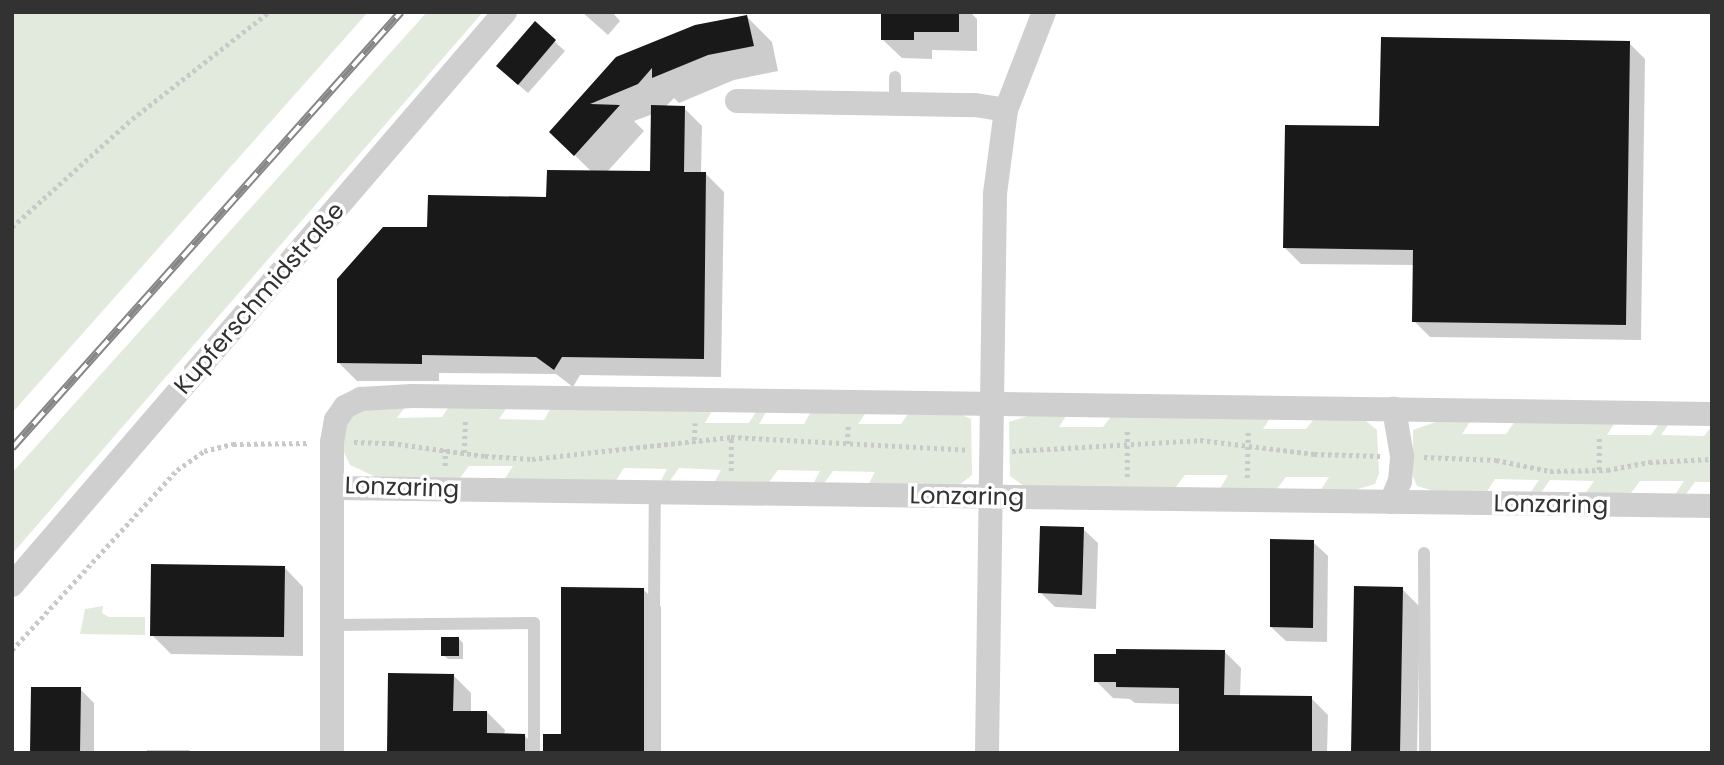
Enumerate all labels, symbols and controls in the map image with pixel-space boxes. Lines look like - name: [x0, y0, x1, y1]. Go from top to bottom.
- street label: Kupferschmidstraße: [168, 196, 350, 400]
- street label: Lonzaring: [344, 471, 460, 503]
- street label: Lonzaring: [909, 481, 1025, 511]
- street label: Lonzaring: [1493, 489, 1609, 519]

